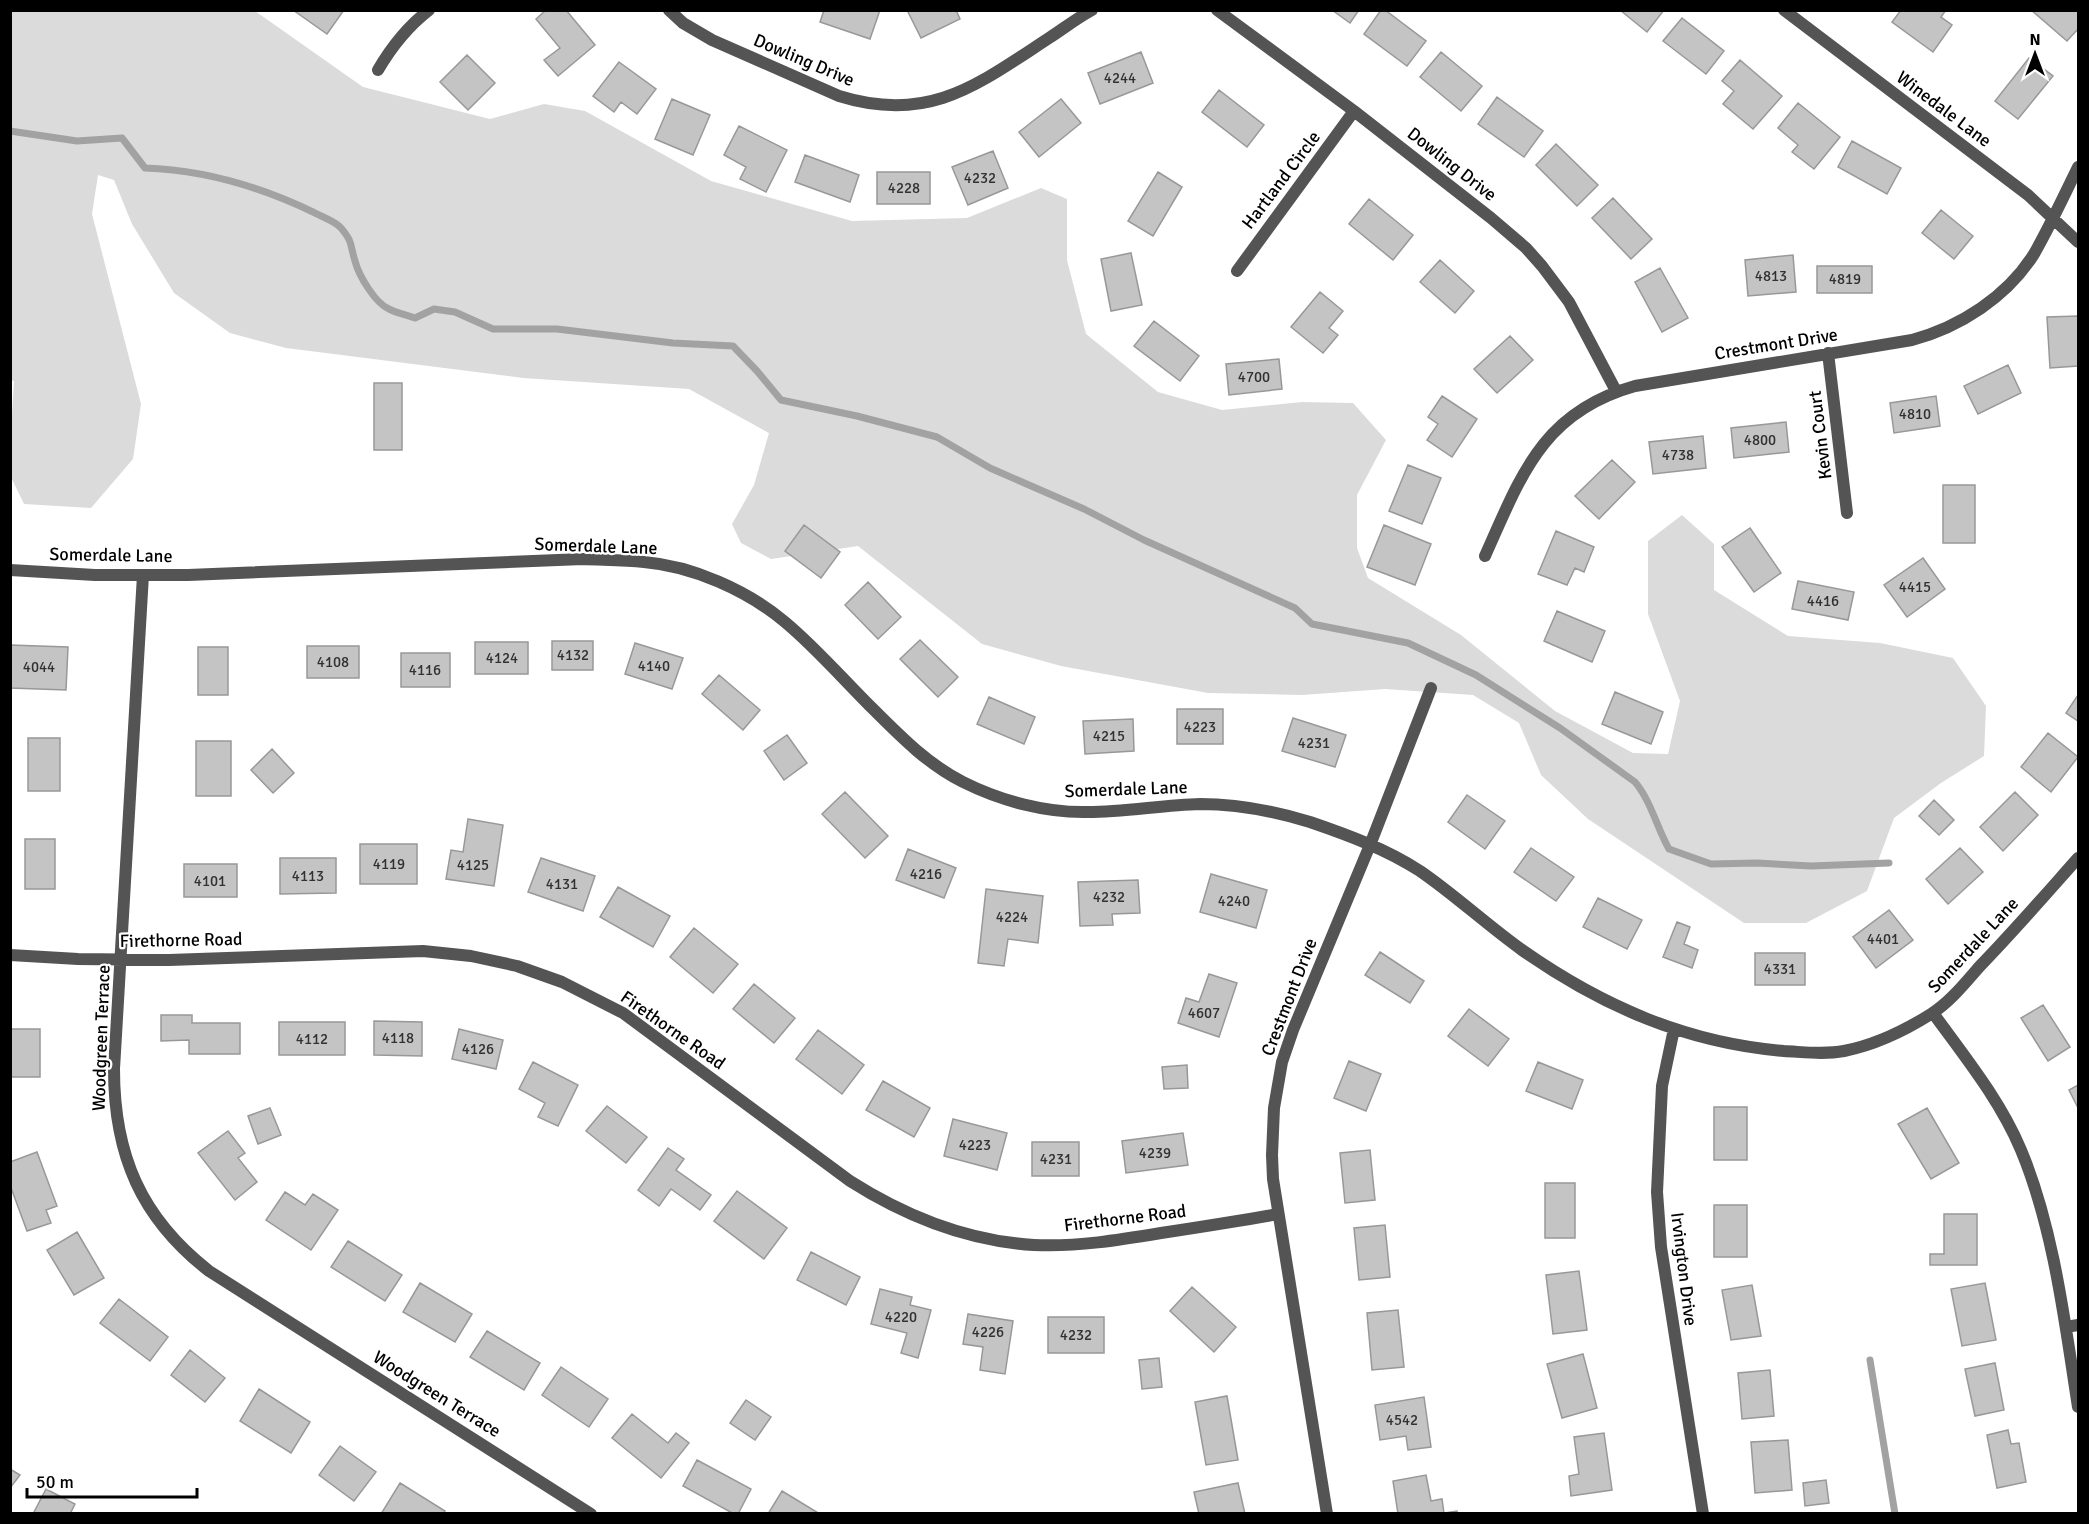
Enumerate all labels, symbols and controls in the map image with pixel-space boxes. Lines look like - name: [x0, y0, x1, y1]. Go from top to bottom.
- north arrow: [2005, 24, 2065, 84]
- street label: Dowling Drive: [750, 29, 858, 91]
- text: N: [2029, 30, 2041, 50]
- street label: Winedale Lane: [1892, 66, 1996, 152]
- house number: 4244: [1104, 69, 1136, 87]
- street label: Dowling Drive: [1403, 122, 1501, 206]
- street label: Hartland Circle: [1237, 127, 1325, 233]
- house number: 4232: [964, 169, 996, 187]
- house number: 4228: [888, 179, 920, 197]
- house number: 4813: [1755, 267, 1787, 285]
- house number: 4819: [1829, 270, 1861, 288]
- street label: Crestmont Drive: [1713, 323, 1839, 365]
- house number: 4700: [1238, 368, 1270, 386]
- street label: Kevin Court: [1804, 389, 1836, 481]
- house number: 4810: [1899, 405, 1931, 423]
- house number: 4800: [1744, 431, 1776, 449]
- house number: 4738: [1662, 446, 1694, 464]
- street label: Somerdale Lane: [534, 533, 658, 559]
- street label: Somerdale Lane: [49, 543, 173, 567]
- house number: 4415: [1899, 578, 1931, 596]
- house number: 4416: [1807, 592, 1839, 610]
- house number: 4132: [557, 646, 589, 664]
- house number: 4124: [486, 649, 518, 667]
- house number: 4108: [317, 653, 349, 671]
- house number: 4140: [638, 657, 670, 675]
- house number: 4044: [23, 658, 55, 676]
- house number: 4116: [409, 661, 441, 679]
- house number: 4223: [1184, 718, 1216, 736]
- house number: 4215: [1093, 727, 1125, 745]
- house number: 4231: [1298, 734, 1330, 752]
- street label: Somerdale Lane: [1064, 776, 1188, 802]
- house number: 4119: [373, 855, 405, 873]
- house number: 4125: [457, 856, 489, 874]
- house number: 4216: [910, 865, 942, 883]
- house number: 4113: [292, 867, 324, 885]
- house number: 4101: [194, 872, 226, 890]
- house number: 4131: [546, 875, 578, 893]
- house number: 4232: [1093, 888, 1125, 906]
- house number: 4240: [1218, 892, 1250, 910]
- street label: Somerdale Lane: [1923, 892, 2023, 998]
- house number: 4224: [996, 908, 1028, 926]
- street label: Firethorne Road: [119, 928, 243, 952]
- house number: 4401: [1867, 930, 1899, 948]
- street label: Crestmont Drive: [1256, 935, 1322, 1059]
- house number: 4331: [1764, 960, 1796, 978]
- street label: Woodgreen Terrace: [87, 964, 115, 1112]
- street label: Firethorne Road: [616, 986, 730, 1074]
- house number: 4607: [1188, 1004, 1220, 1022]
- house number: 4118: [382, 1029, 414, 1047]
- house number: 4112: [296, 1030, 328, 1048]
- house number: 4126: [462, 1040, 494, 1058]
- house number: 4223: [959, 1136, 991, 1154]
- house number: 4239: [1139, 1144, 1171, 1162]
- house number: 4231: [1040, 1150, 1072, 1168]
- street label: Firethorne Road: [1063, 1200, 1187, 1236]
- street label: Irvington Drive: [1666, 1211, 1702, 1327]
- house number: 4220: [885, 1308, 917, 1326]
- house number: 4226: [972, 1323, 1004, 1341]
- house number: 4232: [1060, 1326, 1092, 1344]
- street label: Woodgreen Terrace: [369, 1346, 505, 1442]
- house number: 4542: [1386, 1411, 1418, 1429]
- scale bar: [27, 1461, 196, 1499]
- text: 50 m: [36, 1471, 74, 1493]

